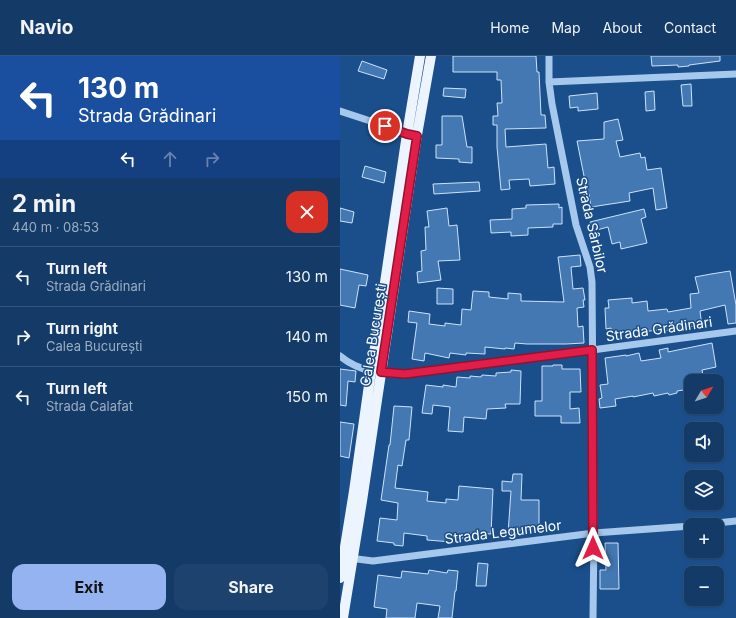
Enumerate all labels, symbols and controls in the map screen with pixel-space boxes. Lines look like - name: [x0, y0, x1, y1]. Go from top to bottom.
- text: Navio: [20, 16, 73, 39]
- text: Home: [490, 19, 529, 36]
- text: Map: [551, 19, 581, 36]
- text: About: [603, 19, 642, 36]
- text: Contact: [664, 19, 716, 36]
- text: 130 m: [78, 71, 159, 105]
- icon: left: [12, 72, 64, 124]
- text: Strada Grădinari: [78, 105, 216, 126]
- pin: [368, 109, 402, 143]
- icon: arrive: [374, 115, 396, 137]
- icon: left: [117, 148, 139, 170]
- icon: ahead: [159, 148, 181, 170]
- icon: right: [201, 148, 223, 170]
- street label: Strada Sârbilor: [573, 175, 612, 275]
- text: 2 min: [12, 189, 76, 218]
- button: close: [286, 191, 328, 233]
- text: 440 m · 08:53: [12, 219, 99, 235]
- text: Turn left: [46, 259, 107, 278]
- icon: left: [12, 266, 34, 288]
- text: 130 m: [286, 267, 328, 286]
- text: Strada Grădinari: [46, 278, 146, 294]
- street label: Calea București: [356, 282, 390, 388]
- street label: Strada Grădinari: [604, 313, 713, 344]
- text: Turn right: [46, 319, 118, 338]
- icon: right: [12, 326, 34, 348]
- text: 140 m: [285, 327, 328, 346]
- text: Calea București: [46, 338, 142, 354]
- north arrow: [684, 374, 724, 414]
- map controls: [684, 374, 724, 606]
- text: Turn left: [46, 379, 107, 398]
- icon: left: [12, 386, 34, 408]
- text: 150 m: [286, 387, 328, 406]
- text: Strada Calafat: [46, 398, 133, 414]
- button: sound: [684, 422, 724, 462]
- button: layers: [684, 470, 724, 510]
- street label: Strada Legumelor: [444, 516, 562, 547]
- button: +: [684, 518, 724, 558]
- position arrow: [572, 527, 614, 569]
- button: Exit: [12, 564, 166, 610]
- button: Share: [174, 564, 328, 610]
- button: −: [684, 566, 724, 606]

